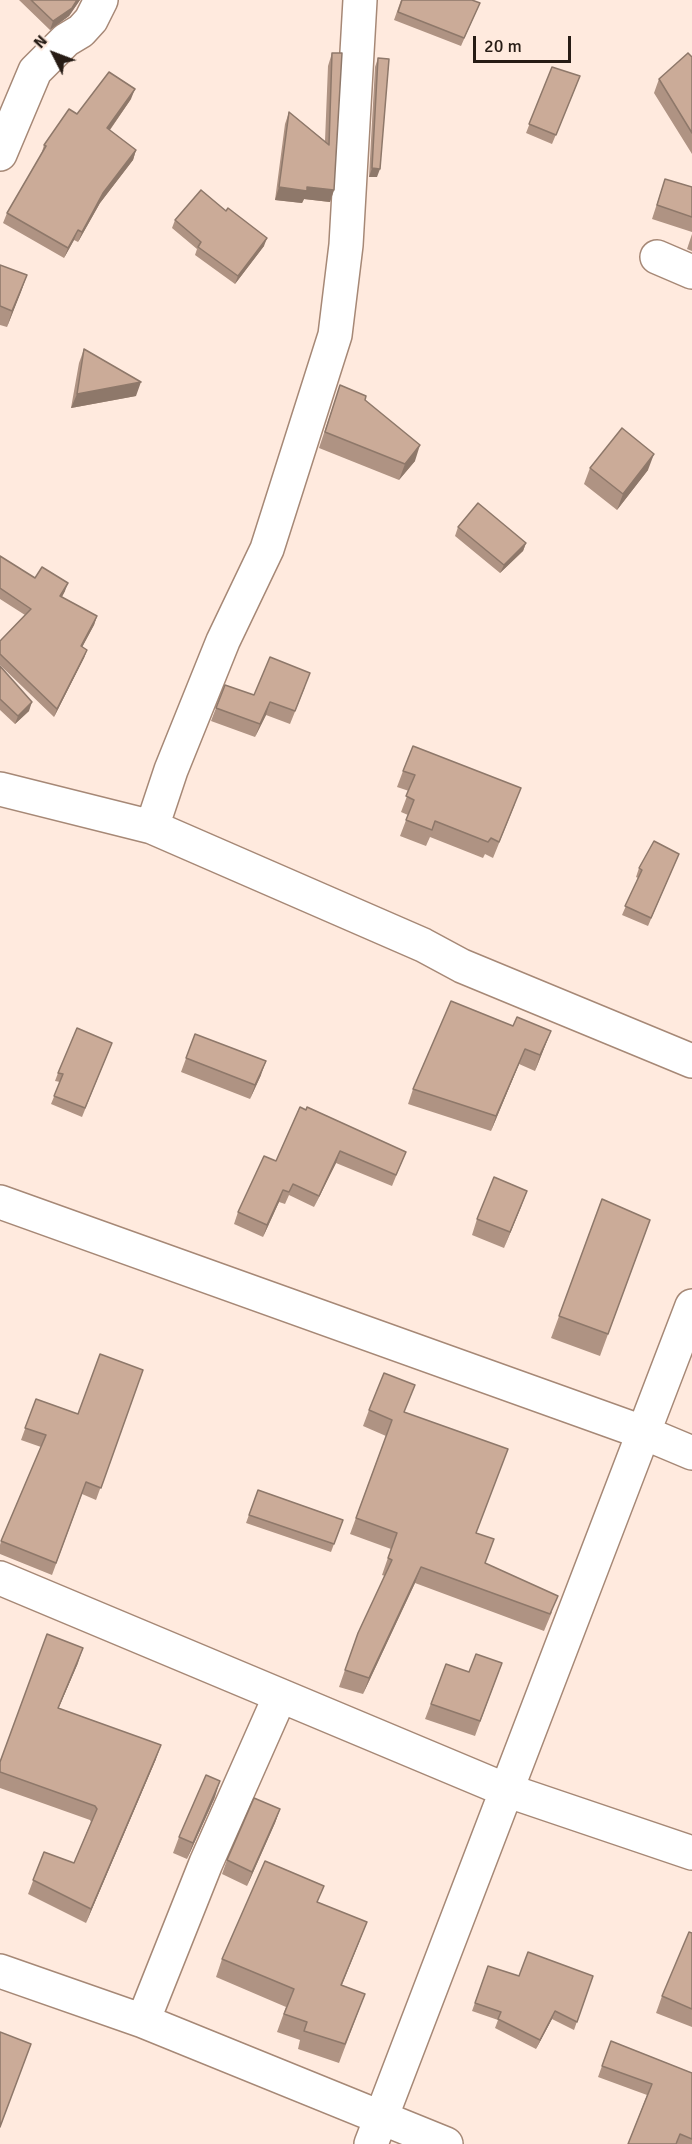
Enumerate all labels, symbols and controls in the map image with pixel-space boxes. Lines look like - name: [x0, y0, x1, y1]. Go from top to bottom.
- north arrow: [24, 24, 84, 84]
- scale bar: [476, 24, 574, 62]
- text: N: [29, 31, 52, 53]
- text: 20 m: [484, 35, 522, 57]

